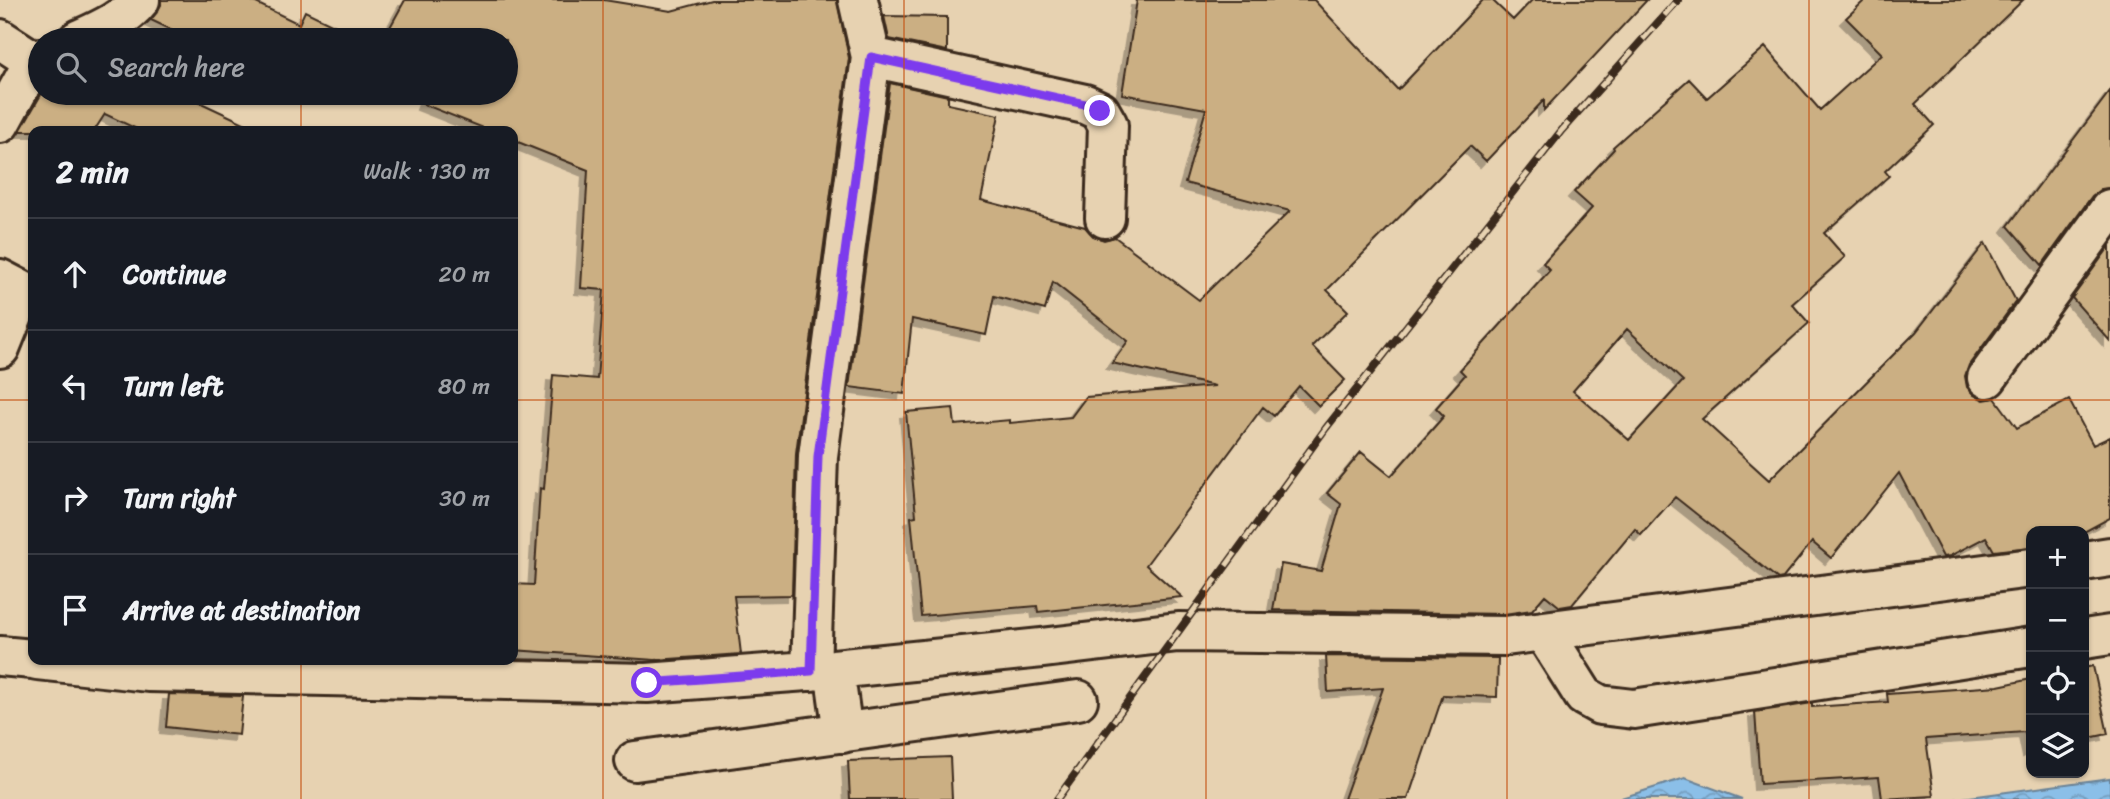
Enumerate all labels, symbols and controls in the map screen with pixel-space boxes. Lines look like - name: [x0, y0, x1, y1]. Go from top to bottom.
- search box: [28, 28, 518, 105]
- text: Search here: [108, 44, 245, 90]
- icon: search: [52, 48, 90, 86]
- route end: [1084, 95, 1115, 126]
- text: 2 min: [56, 145, 129, 199]
- text: Walk · 130 m: [363, 151, 490, 192]
- text: Continue: [123, 251, 226, 297]
- text: 20 m: [439, 254, 490, 295]
- icon: ahead: [56, 255, 94, 293]
- text: Turn left: [123, 363, 223, 409]
- text: 80 m: [438, 366, 490, 407]
- icon: left: [56, 367, 94, 405]
- text: Turn right: [123, 475, 236, 521]
- text: 30 m: [439, 478, 490, 519]
- icon: right: [56, 479, 94, 517]
- map controls: [2026, 526, 2089, 778]
- button: +: [2026, 526, 2089, 589]
- text: Arrive at destination: [123, 587, 360, 633]
- button: −: [2026, 589, 2089, 652]
- icon: arrive: [56, 591, 94, 629]
- button: locate: [2026, 652, 2089, 715]
- route start: [631, 667, 662, 698]
- button: layers: [2026, 715, 2089, 778]

